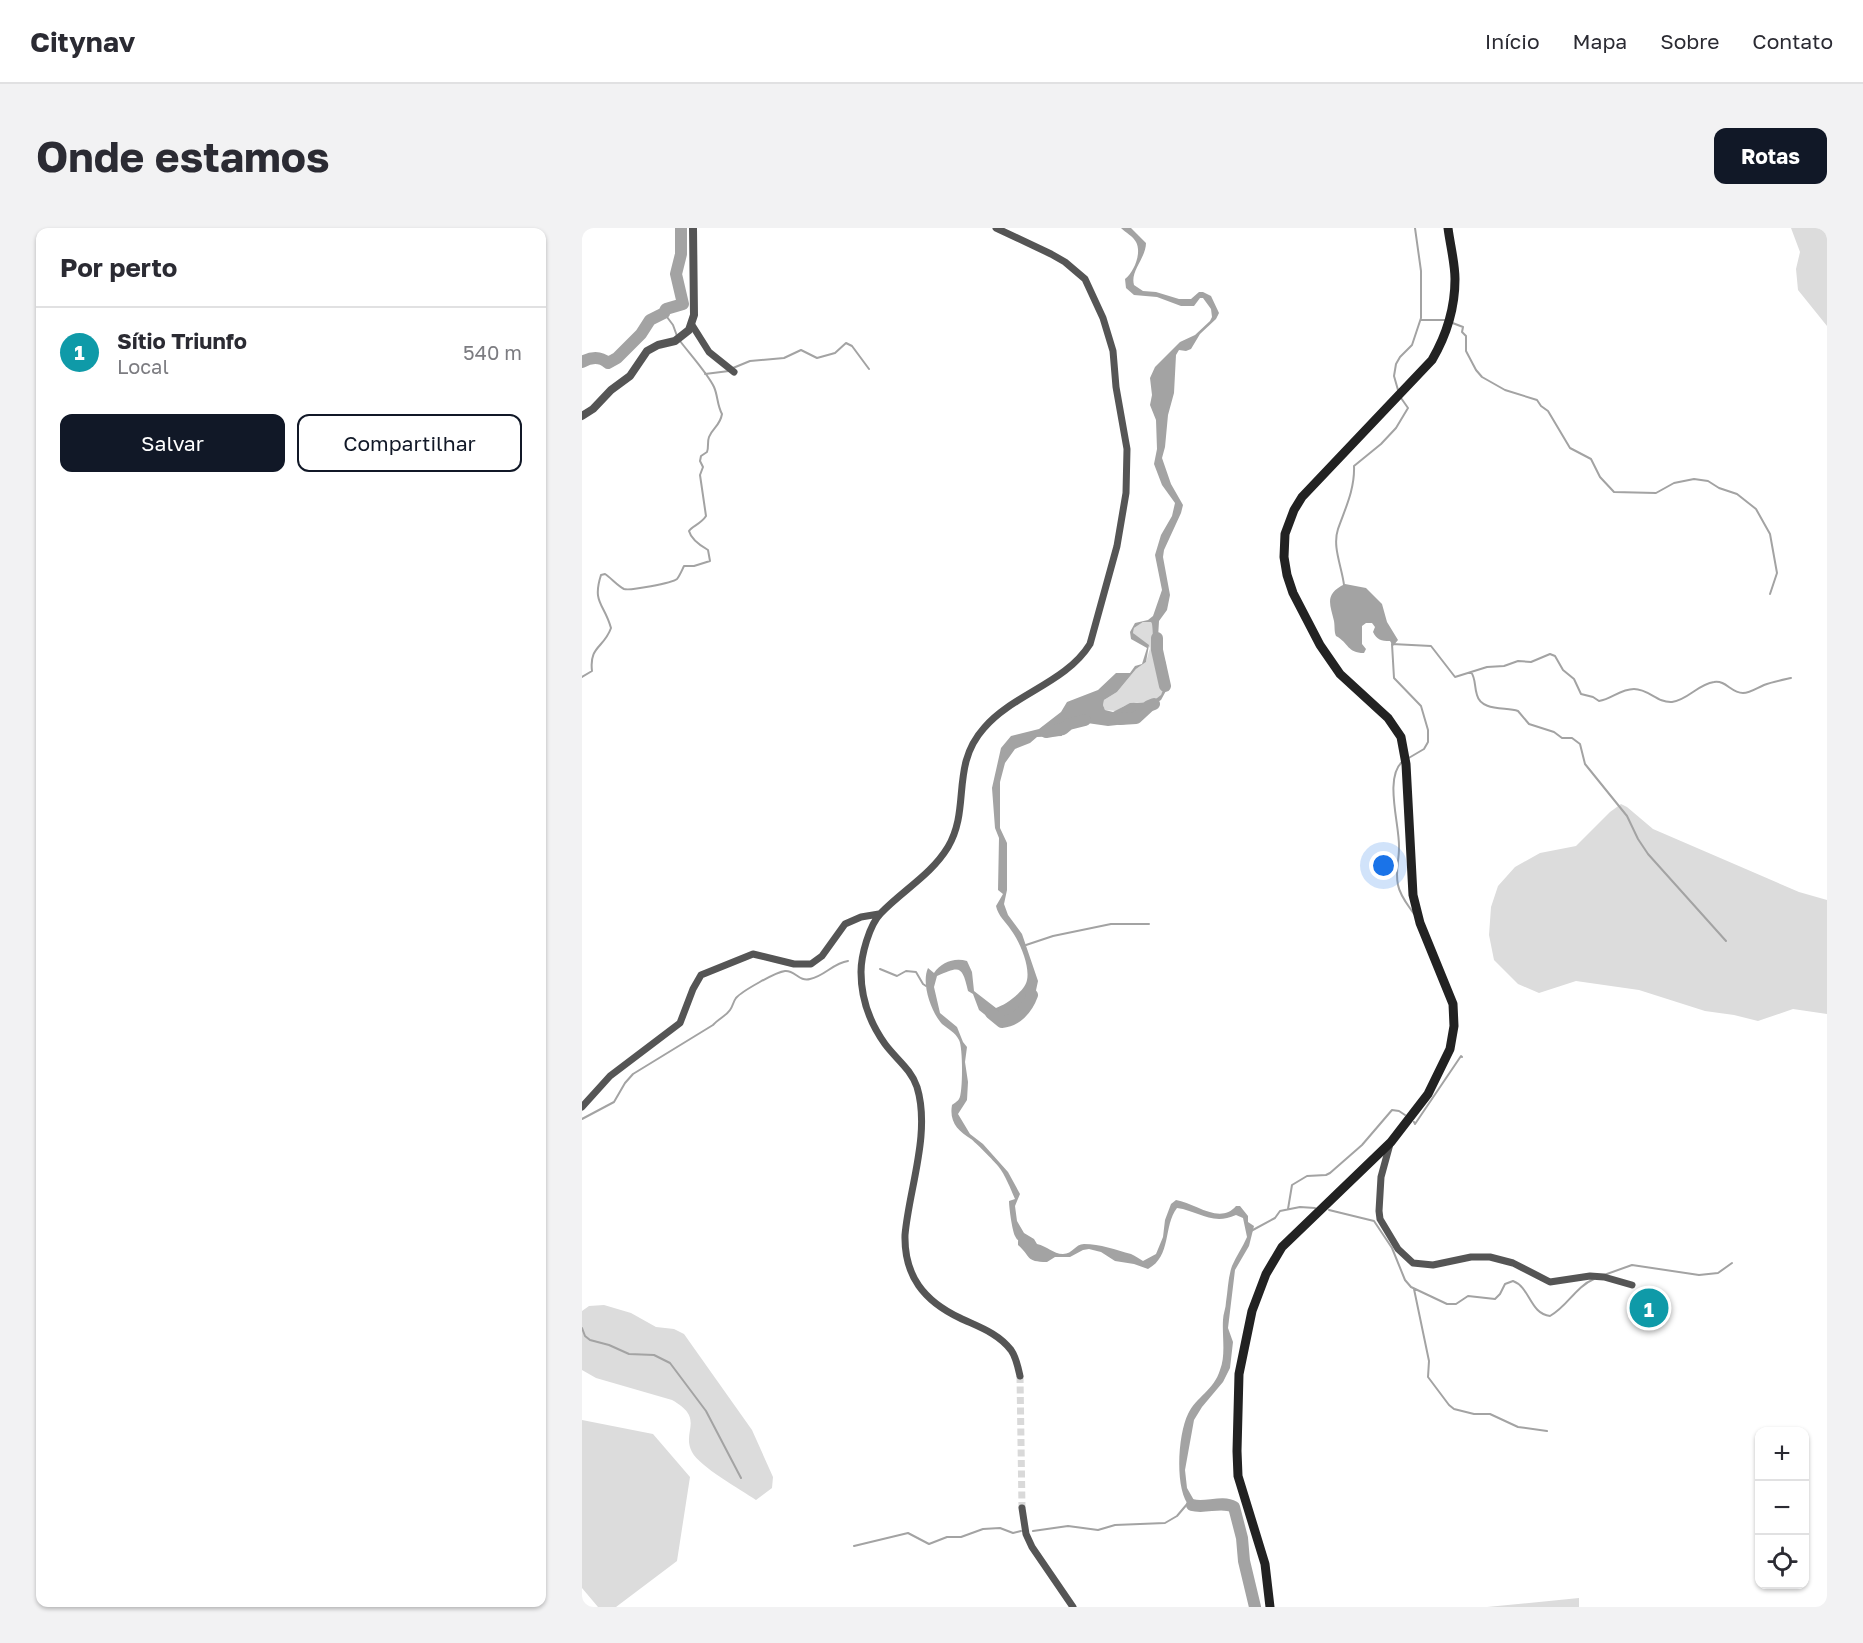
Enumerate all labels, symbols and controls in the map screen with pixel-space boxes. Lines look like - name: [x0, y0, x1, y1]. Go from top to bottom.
- text: Citynav: [30, 25, 135, 58]
- text: Início: [1485, 28, 1540, 54]
- text: Mapa: [1573, 28, 1627, 54]
- text: Sobre: [1660, 28, 1719, 54]
- text: Contato: [1752, 28, 1833, 54]
- button: Rotas: [1714, 128, 1827, 184]
- text: Onde estamos: [36, 131, 330, 181]
- text: Por perto: [60, 252, 177, 283]
- text: Sítio Triunfo: [117, 327, 247, 354]
- text: 1: [74, 340, 85, 364]
- text: 540 m: [463, 340, 522, 364]
- text: Local: [117, 354, 169, 378]
- button: Salvar: [60, 414, 285, 472]
- button: Compartilhar: [297, 414, 522, 472]
- your location: [1369, 851, 1398, 880]
- pin: 1: [1630, 1286, 1668, 1330]
- map controls: [1755, 1427, 1809, 1589]
- button: +: [1755, 1427, 1809, 1481]
- button: −: [1755, 1481, 1809, 1535]
- button: locate: [1755, 1535, 1809, 1589]

